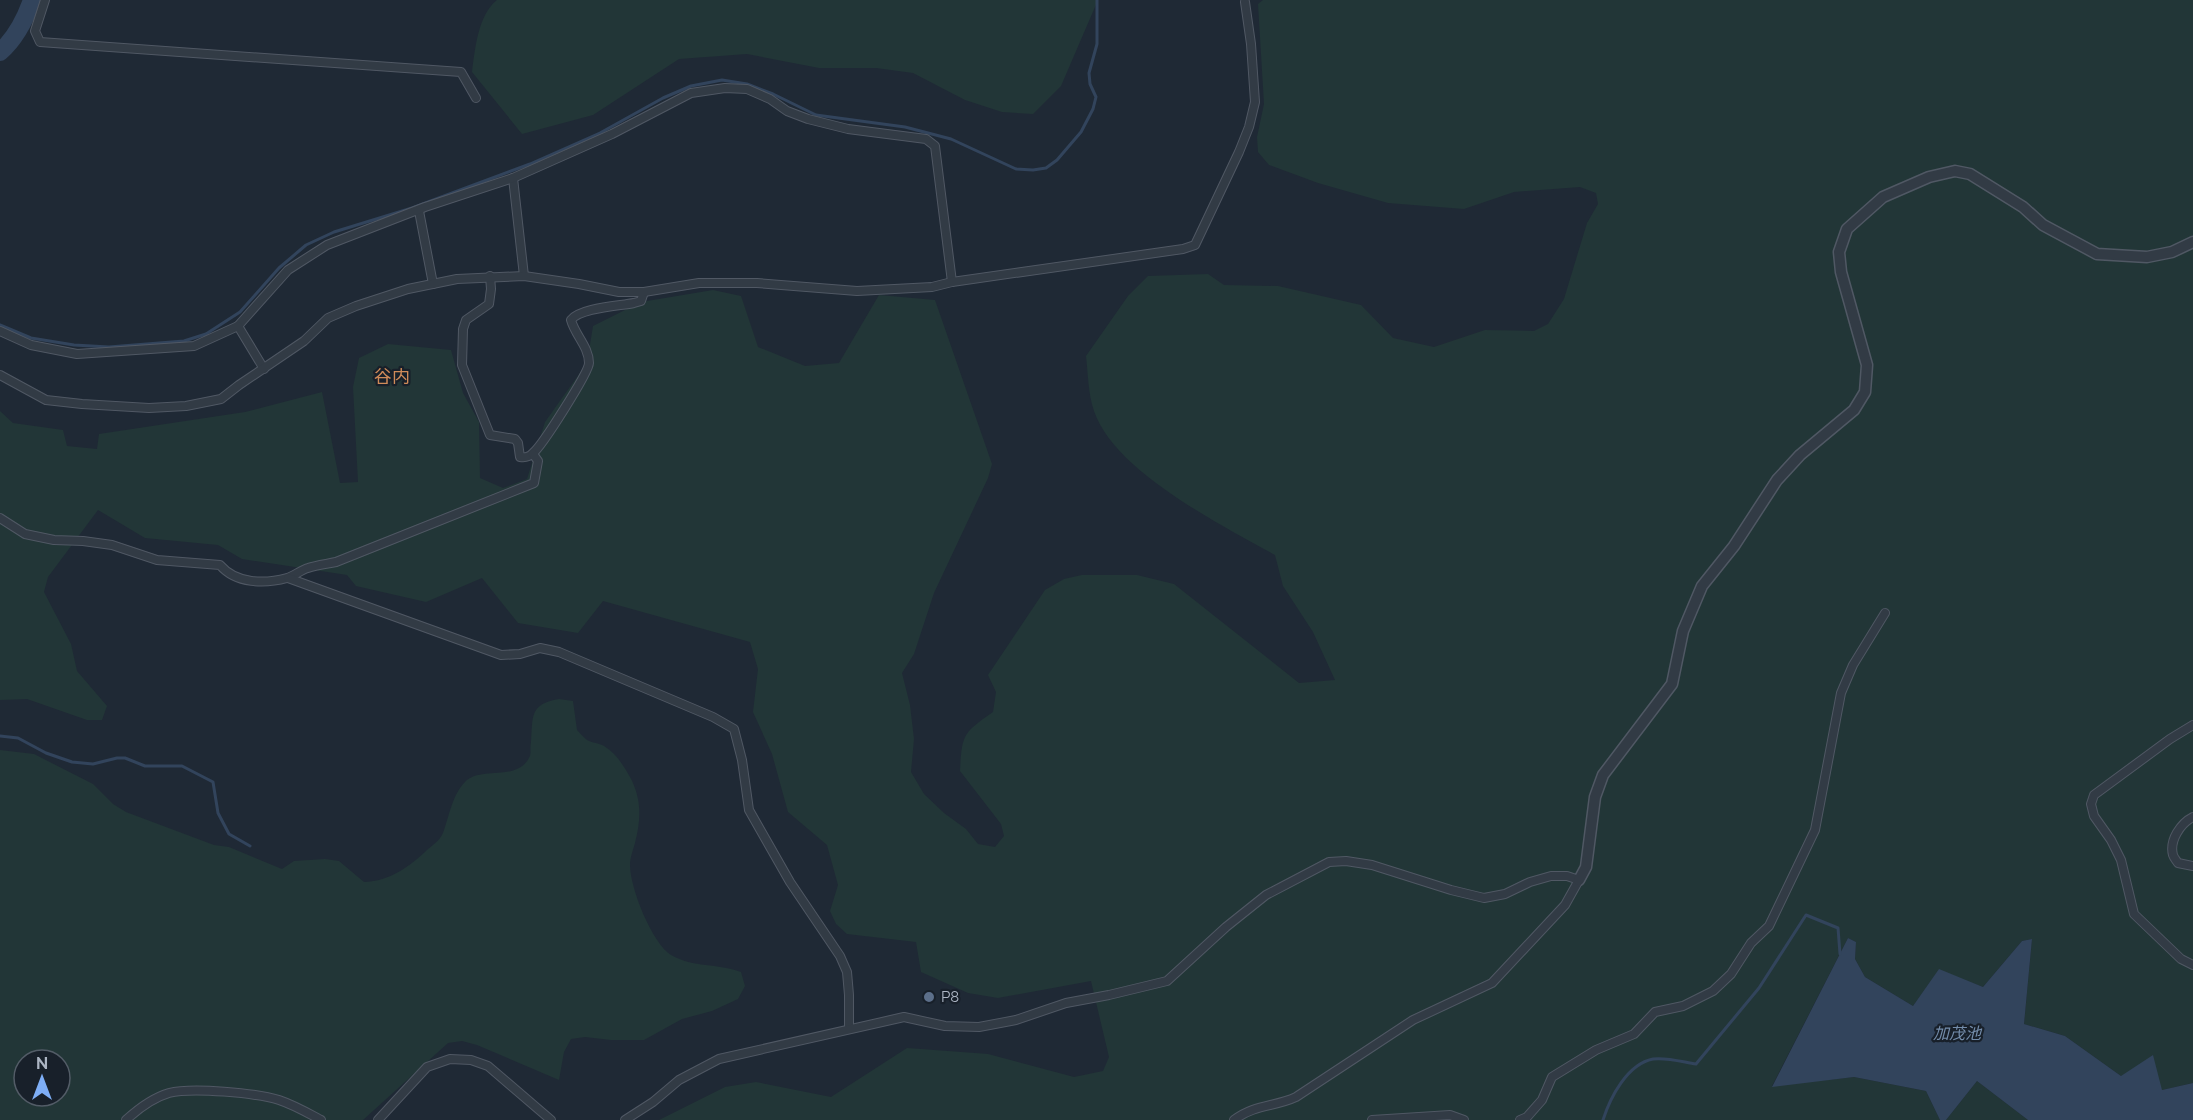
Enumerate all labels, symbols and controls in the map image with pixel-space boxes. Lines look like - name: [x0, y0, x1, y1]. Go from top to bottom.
- district label: 谷内: [374, 366, 410, 387]
- place label: P8: [941, 988, 959, 1006]
- marker: P8: [922, 990, 936, 1004]
- water label: 加茂池: [1933, 1024, 1983, 1043]
- north arrow: [12, 1048, 72, 1108]
- text: N: [36, 1054, 48, 1073]

